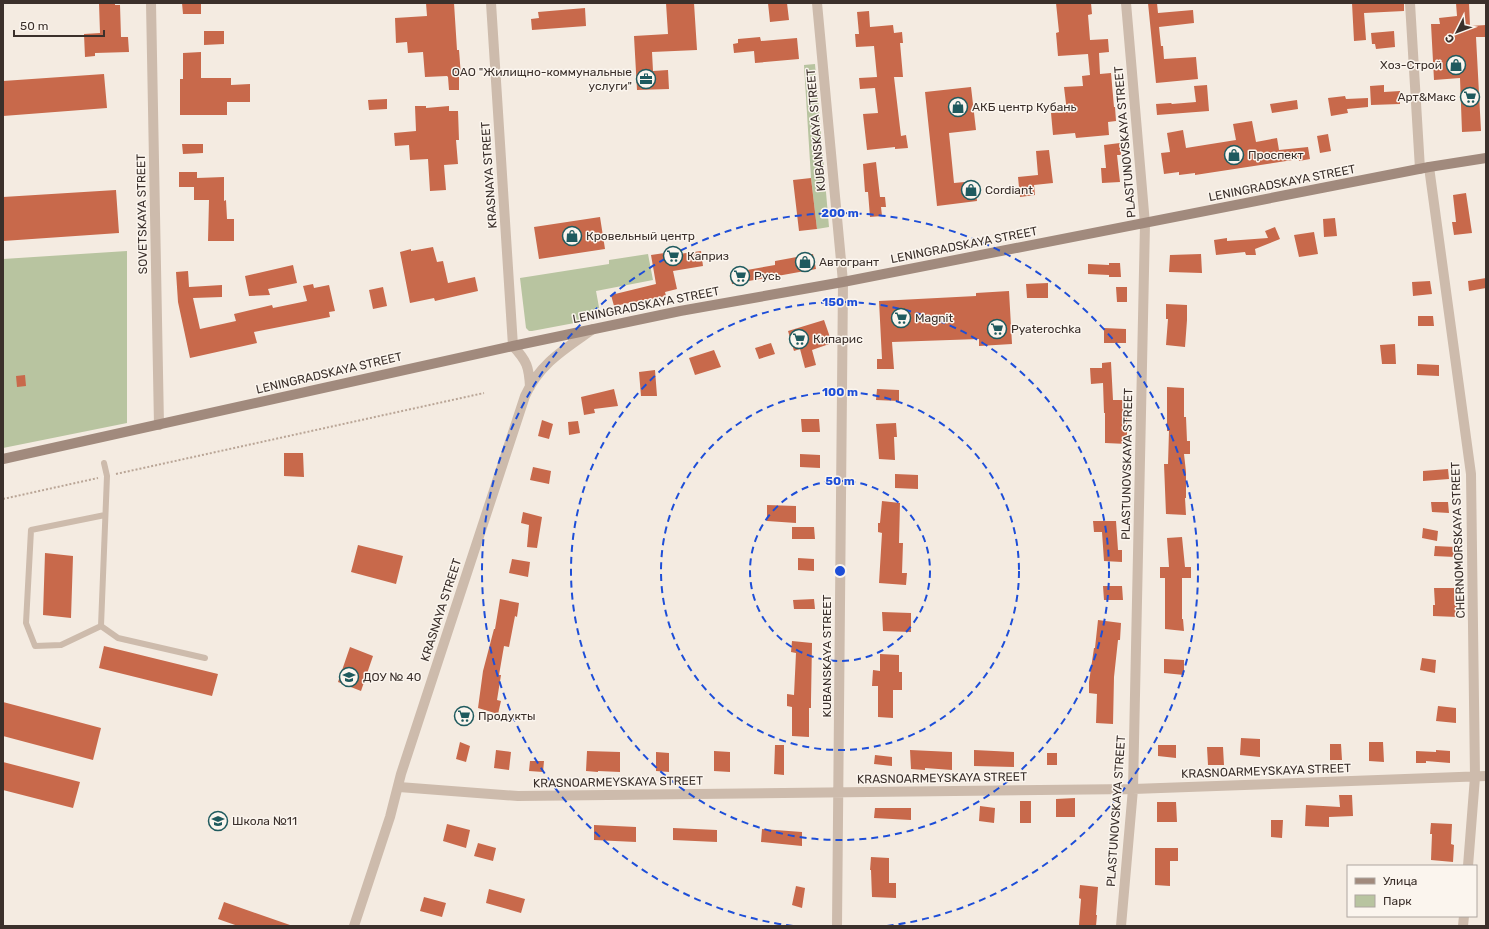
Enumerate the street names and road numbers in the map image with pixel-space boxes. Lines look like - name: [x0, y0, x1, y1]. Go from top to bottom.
- street label: PLASTUNOVSKAYA STREET: [1111, 66, 1139, 218]
- street label: KUBANSKAYA STREET: [804, 68, 828, 192]
- street label: KRASNAYA STREET: [478, 121, 500, 229]
- street label: SOVETSKAYA STREET: [134, 154, 150, 274]
- street label: LENINGRADSKAYA STREET: [1207, 162, 1357, 204]
- street label: LENINGRADSKAYA STREET: [889, 224, 1039, 266]
- street label: LENINGRADSKAYA STREET: [571, 284, 721, 326]
- street label: LENINGRADSKAYA STREET: [255, 349, 403, 397]
- street label: PLASTUNOVSKAYA STREET: [1119, 388, 1135, 540]
- street label: CHERNOMORSKAYA STREET: [1448, 461, 1468, 619]
- street label: KRASNAYA STREET: [418, 557, 464, 663]
- street label: KUBANSKAYA STREET: [820, 594, 834, 718]
- street label: PLASTUNOVSKAYA STREET: [1104, 735, 1128, 887]
- street label: KRASNOARMEYSKAYA STREET: [1181, 761, 1351, 781]
- street label: KRASNOARMEYSKAYA STREET: [857, 770, 1027, 786]
- street label: KRASNOARMEYSKAYA STREET: [533, 774, 703, 790]

